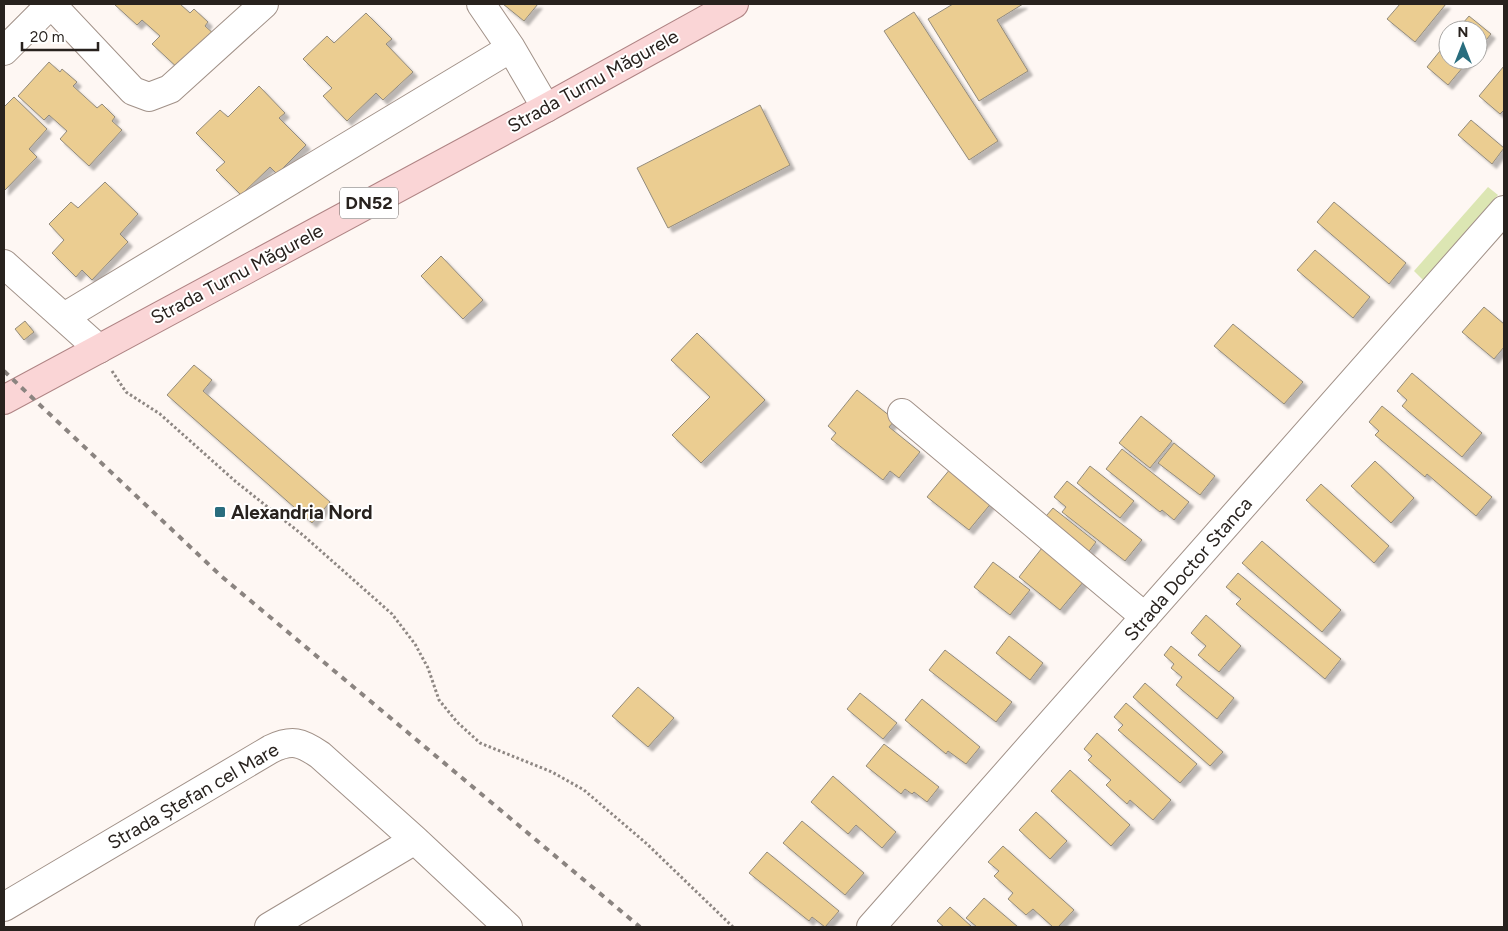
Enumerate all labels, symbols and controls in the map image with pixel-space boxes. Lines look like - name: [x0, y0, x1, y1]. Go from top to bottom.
- scale bar: [22, 20, 99, 52]
- north arrow: [1438, 20, 1488, 70]
- street label: Strada Turnu Măgurele: [504, 24, 682, 138]
- text: N: [1458, 24, 1468, 41]
- text: 20 m: [30, 28, 64, 46]
- road number: DN52: [340, 188, 398, 218]
- street label: Strada Turnu Măgurele: [147, 219, 327, 329]
- street label: Strada Doctor Stanca: [1119, 492, 1257, 646]
- place label: Alexandria Nord: [231, 501, 373, 524]
- marker: Alexandria Nord: [213, 505, 227, 519]
- street label: Strada Ștefan cel Mare: [103, 738, 283, 854]

